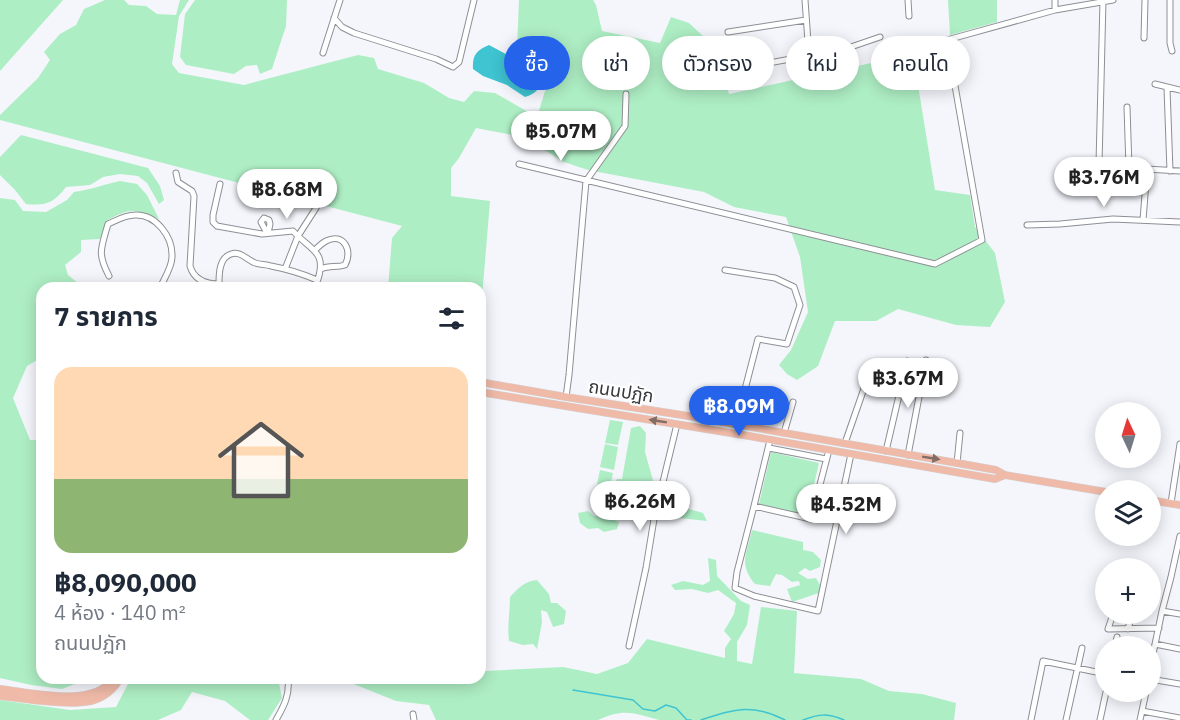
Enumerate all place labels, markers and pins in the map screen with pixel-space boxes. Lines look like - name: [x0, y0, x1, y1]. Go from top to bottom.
- pin: ฿5.07M: [512, 111, 610, 162]
- pin: ฿3.76M: [1055, 157, 1153, 208]
- pin: ฿8.68M: [238, 169, 336, 220]
- pin: ฿3.67M: [859, 358, 957, 409]
- pin: ฿8.09M: [690, 386, 788, 437]
- pin: ฿6.26M: [591, 481, 689, 532]
- pin: ฿4.52M: [797, 484, 895, 535]

